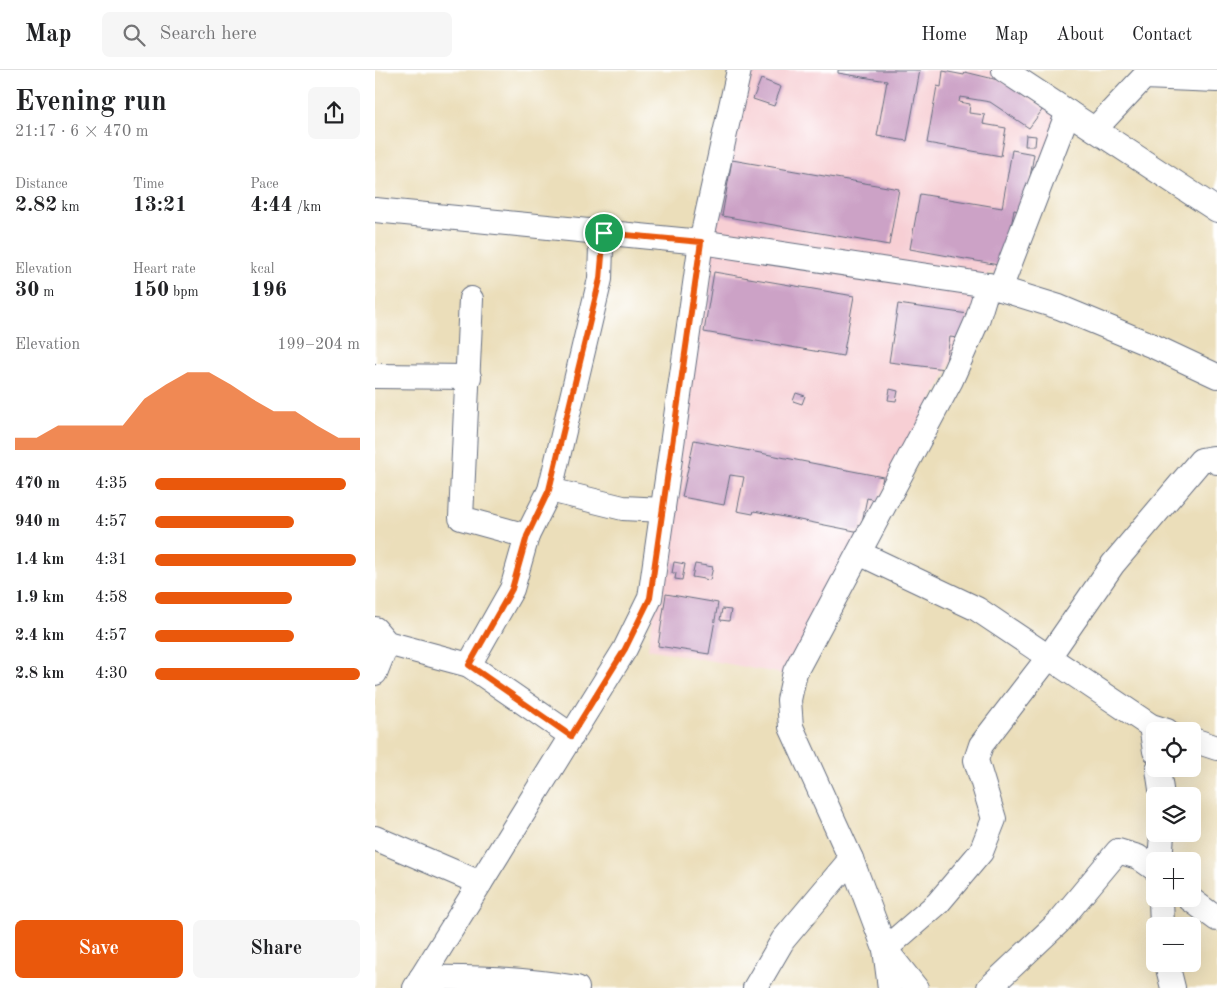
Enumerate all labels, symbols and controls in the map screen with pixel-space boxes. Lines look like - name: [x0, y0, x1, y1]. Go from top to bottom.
- search box: [102, 12, 452, 57]
- icon: search: [120, 21, 148, 49]
- text: Map: [25, 23, 72, 47]
- text: Search here: [160, 25, 257, 44]
- text: Home: [921, 26, 967, 44]
- text: Map: [995, 26, 1028, 44]
- text: About: [1056, 26, 1104, 44]
- text: Contact: [1132, 26, 1192, 44]
- button: share: [308, 87, 360, 139]
- text: Evening run: [15, 89, 167, 117]
- text: 21:17 · 6 × 470 m: [15, 124, 148, 140]
- text: Distance: [15, 177, 68, 191]
- text: Time: [133, 177, 164, 191]
- text: Pace: [250, 177, 279, 191]
- text: 2.82: [15, 195, 57, 216]
- text: 13:21: [133, 195, 187, 216]
- text: 4:44: [250, 195, 293, 216]
- text: km: [57, 200, 80, 214]
- text: /km: [293, 200, 321, 214]
- pin: [583, 212, 625, 254]
- icon: arrive: [590, 219, 618, 247]
- text: Elevation: [15, 262, 72, 276]
- text: Heart rate: [133, 262, 196, 276]
- text: kcal: [250, 262, 274, 276]
- text: 30: [15, 280, 39, 301]
- text: 150: [133, 280, 169, 301]
- text: 196: [250, 280, 287, 301]
- text: m: [39, 285, 54, 299]
- text: bpm: [169, 285, 199, 299]
- text: Elevation: [15, 337, 80, 353]
- text: 199–204 m: [277, 337, 360, 353]
- text: 470 m: [15, 476, 60, 492]
- text: 4:35: [95, 476, 127, 492]
- text: 940 m: [15, 514, 60, 530]
- text: 4:57: [95, 514, 127, 530]
- text: 1.4 km: [15, 552, 64, 568]
- text: 4:31: [95, 552, 127, 568]
- text: 1.9 km: [15, 590, 64, 606]
- text: 4:58: [95, 590, 127, 606]
- text: 2.4 km: [15, 628, 64, 644]
- text: 4:57: [95, 628, 127, 644]
- text: 2.8 km: [15, 666, 64, 682]
- text: 4:30: [95, 666, 127, 682]
- map controls: [1146, 722, 1201, 972]
- button: locate: [1146, 722, 1201, 777]
- button: layers: [1146, 787, 1201, 842]
- button: +: [1146, 852, 1201, 907]
- button: −: [1146, 917, 1201, 972]
- button: Save: [15, 920, 183, 978]
- button: Share: [193, 920, 360, 978]

